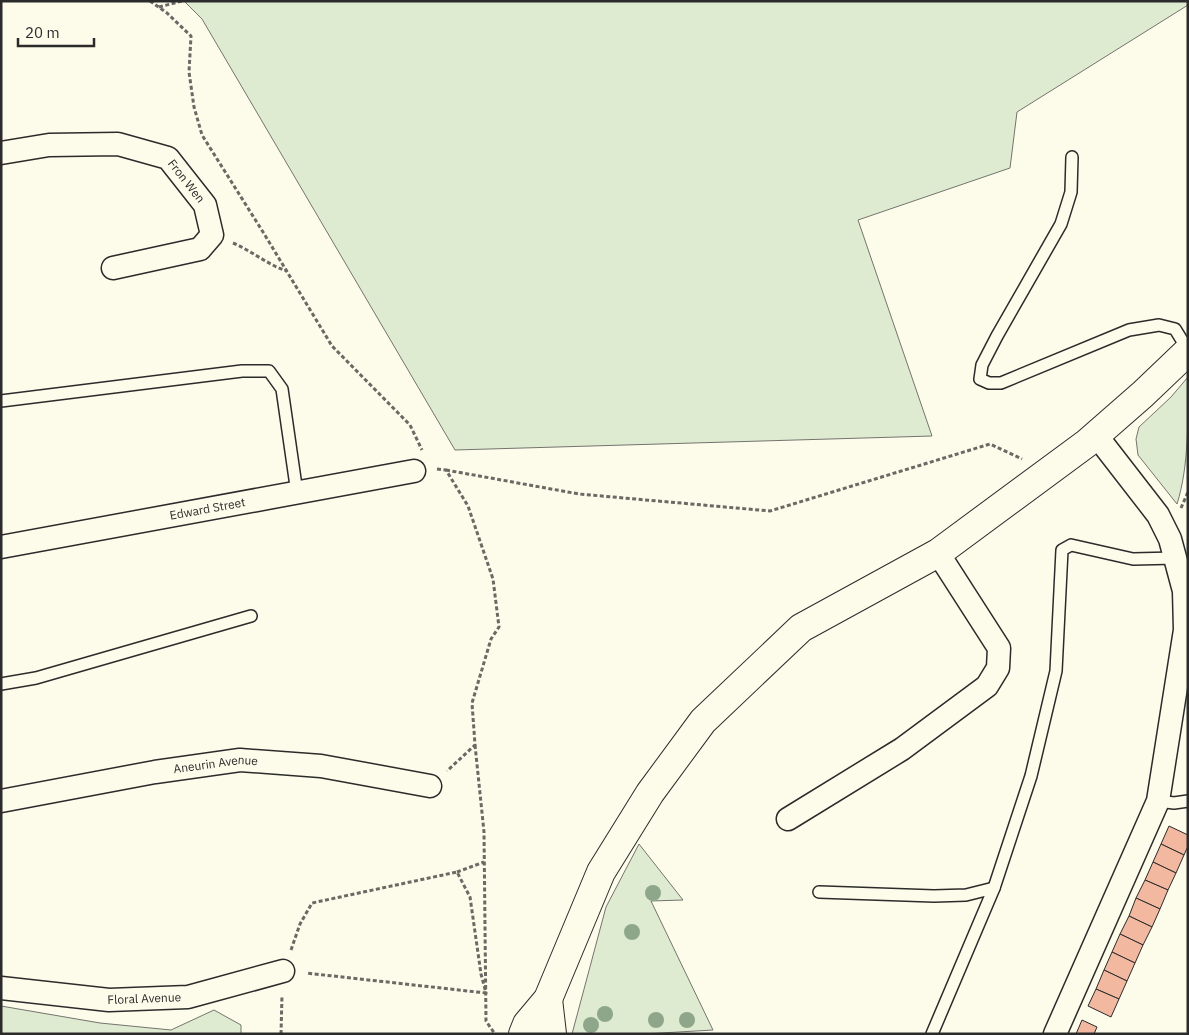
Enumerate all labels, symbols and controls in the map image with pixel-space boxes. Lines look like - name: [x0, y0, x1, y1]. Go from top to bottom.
- scale bar: [18, 15, 94, 47]
- text: 20 m: [25, 23, 60, 42]
- street label: Fron Wen: [165, 156, 208, 206]
- street label: Edward Street: [168, 494, 246, 523]
- street label: Aneurin Avenue: [172, 752, 259, 776]
- street label: Floral Avenue: [107, 989, 182, 1007]

